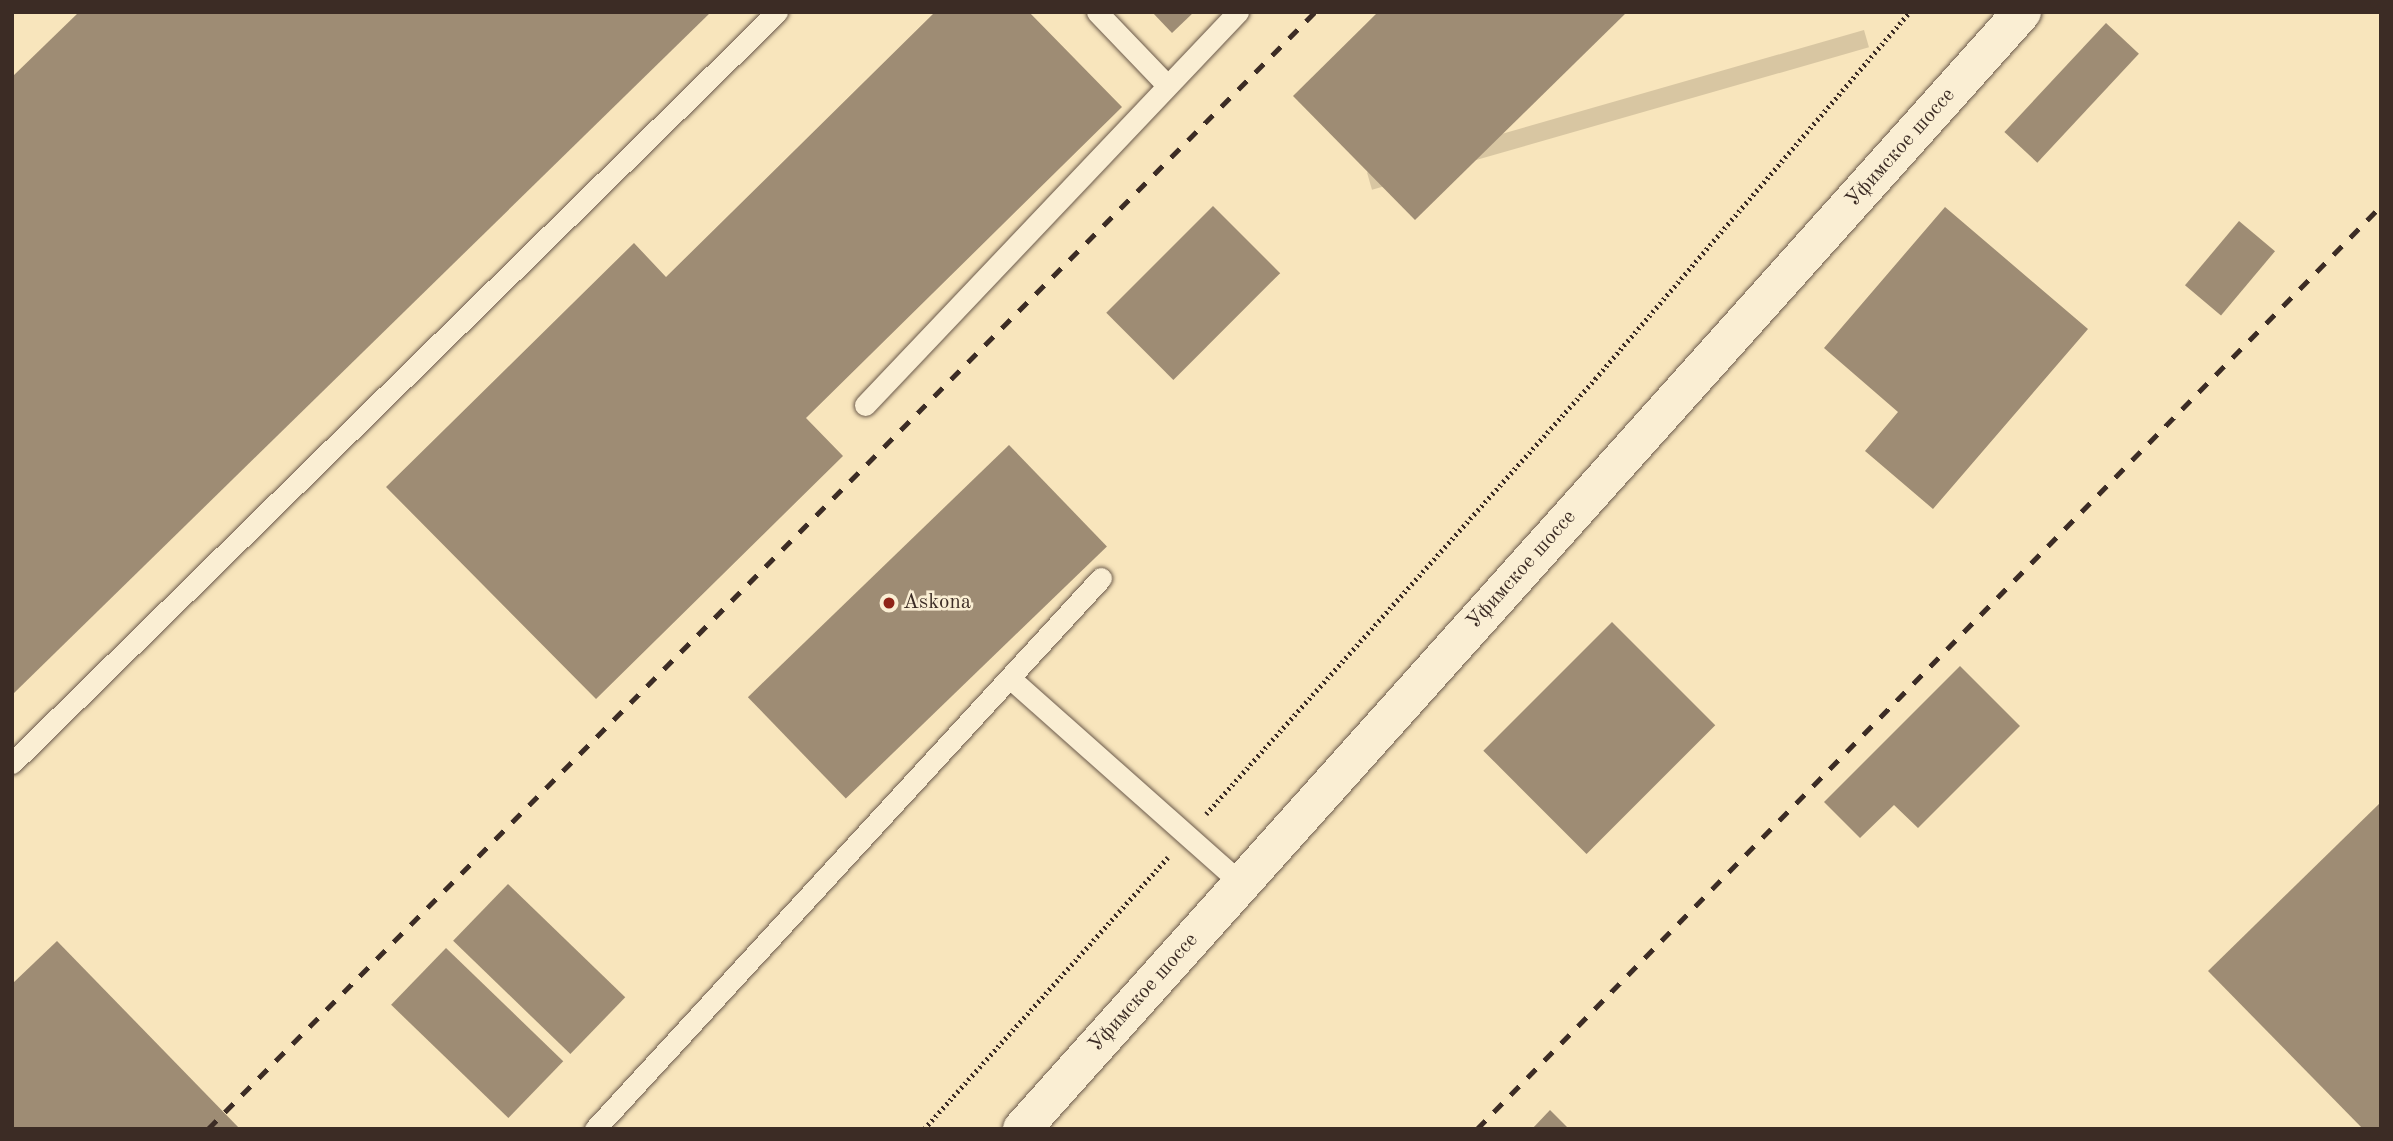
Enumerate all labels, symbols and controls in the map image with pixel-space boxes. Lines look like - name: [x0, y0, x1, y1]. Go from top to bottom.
- street label: Уфимское шоссе: [1841, 83, 1961, 213]
- street label: Уфимское шоссе: [1462, 505, 1582, 635]
- place label: Askona: [903, 590, 971, 616]
- marker: Askona: [881, 595, 897, 611]
- street label: Уфимское шоссе: [1084, 928, 1204, 1058]

